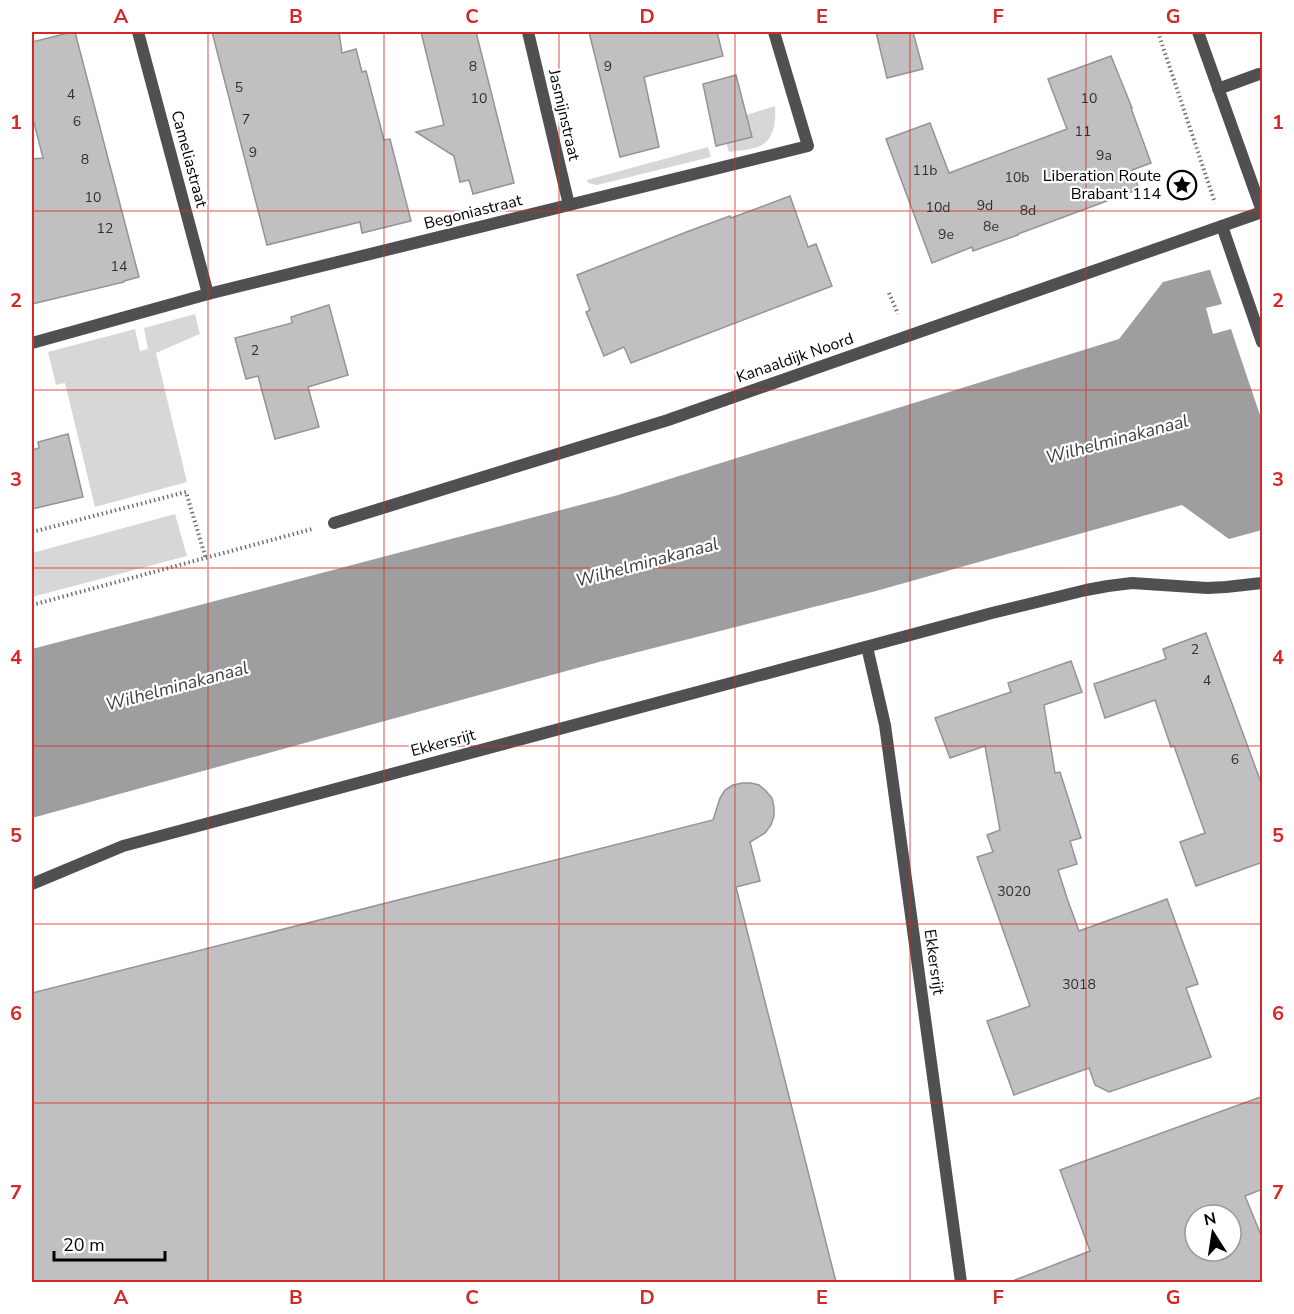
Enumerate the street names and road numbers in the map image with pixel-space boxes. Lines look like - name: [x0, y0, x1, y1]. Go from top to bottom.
- street label: Jasmijnstraat: [543, 66, 585, 163]
- street label: Cameliastraat: [165, 108, 213, 210]
- street label: Begoniastraat: [422, 189, 525, 235]
- street label: Kanaaldijk Noord: [733, 328, 857, 388]
- street label: Ekkersrijt: [408, 724, 478, 762]
- street label: Ekkersrijt: [919, 928, 950, 996]

